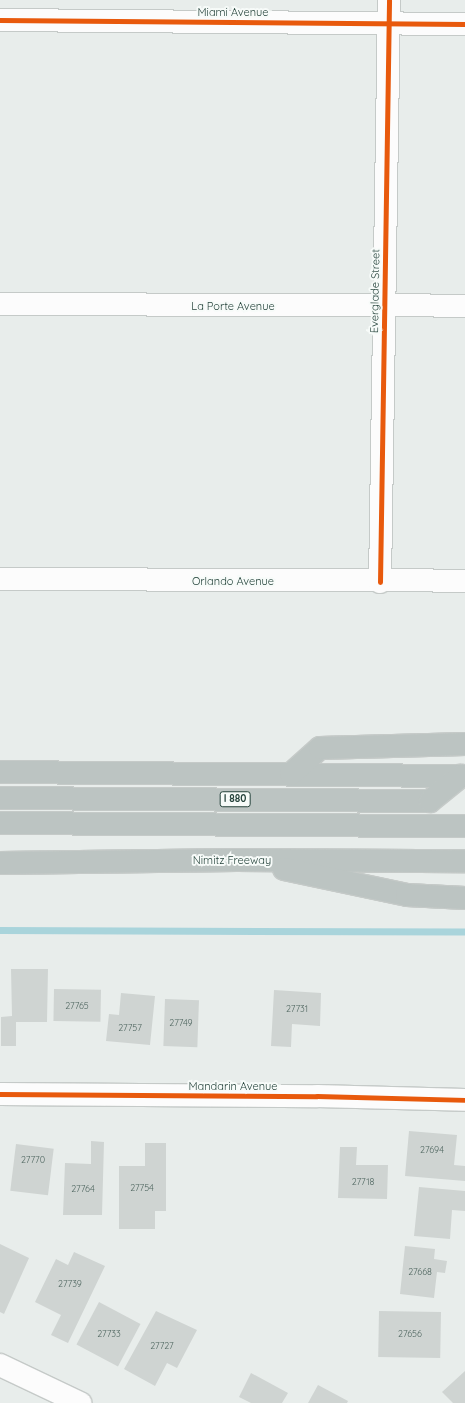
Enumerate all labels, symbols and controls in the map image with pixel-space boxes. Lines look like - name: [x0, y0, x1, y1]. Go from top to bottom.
- street label: Miami Avenue: [197, 5, 269, 19]
- street label: Everglade Street: [368, 249, 382, 333]
- street label: La Porte Avenue: [191, 299, 275, 313]
- street label: Orlando Avenue: [192, 574, 274, 588]
- road number: I 880: [219, 791, 251, 807]
- street label: Nimitz Freeway: [193, 853, 271, 867]
- house number: 27765: [65, 1001, 89, 1011]
- house number: 27731: [286, 1004, 308, 1014]
- house number: 27749: [169, 1018, 193, 1028]
- house number: 27757: [118, 1023, 142, 1033]
- street label: Mandarin Avenue: [188, 1079, 278, 1093]
- house number: 27694: [420, 1145, 444, 1155]
- house number: 27770: [21, 1155, 45, 1165]
- house number: 27718: [352, 1177, 374, 1187]
- house number: 27754: [130, 1183, 154, 1193]
- house number: 27764: [71, 1184, 95, 1194]
- house number: 27668: [408, 1267, 432, 1277]
- house number: 27739: [58, 1279, 82, 1289]
- house number: 27733: [97, 1329, 121, 1339]
- house number: 27656: [398, 1329, 422, 1339]
- house number: 27727: [150, 1341, 174, 1351]

